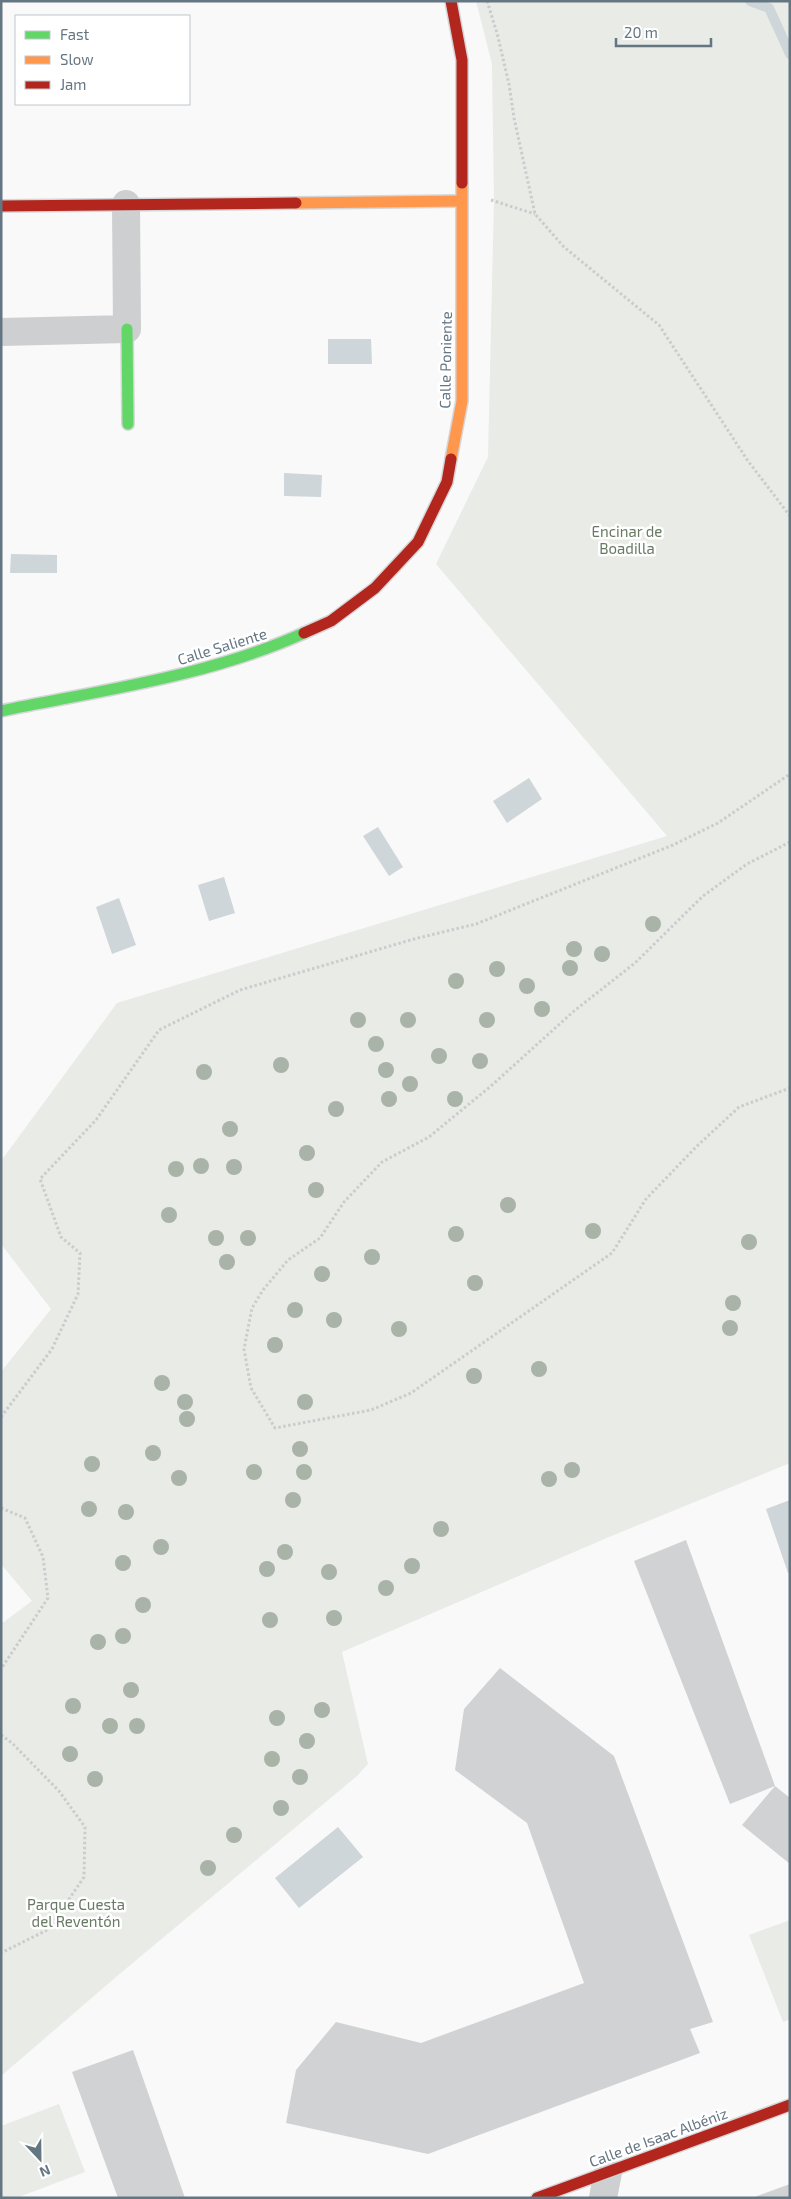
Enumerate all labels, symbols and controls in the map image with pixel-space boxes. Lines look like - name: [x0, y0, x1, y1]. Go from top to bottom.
- legend: [15, 15, 190, 105]
- scale bar: [616, 15, 711, 47]
- text: 20 m: [624, 23, 658, 41]
- text: Fast: [60, 25, 90, 43]
- text: Slow: [60, 50, 94, 68]
- text: Jam: [60, 75, 86, 93]
- street label: Calle Poniente: [435, 311, 455, 409]
- park label: Encinar de Boadilla: [592, 522, 662, 557]
- street label: Calle Saliente: [175, 624, 269, 668]
- park label: Parque Cuesta del Reventón: [27, 1895, 125, 1930]
- street label: Calle de Isaac Albéniz: [586, 2104, 730, 2170]
- north arrow: [15, 2134, 65, 2184]
- text: N: [37, 2162, 53, 2181]

